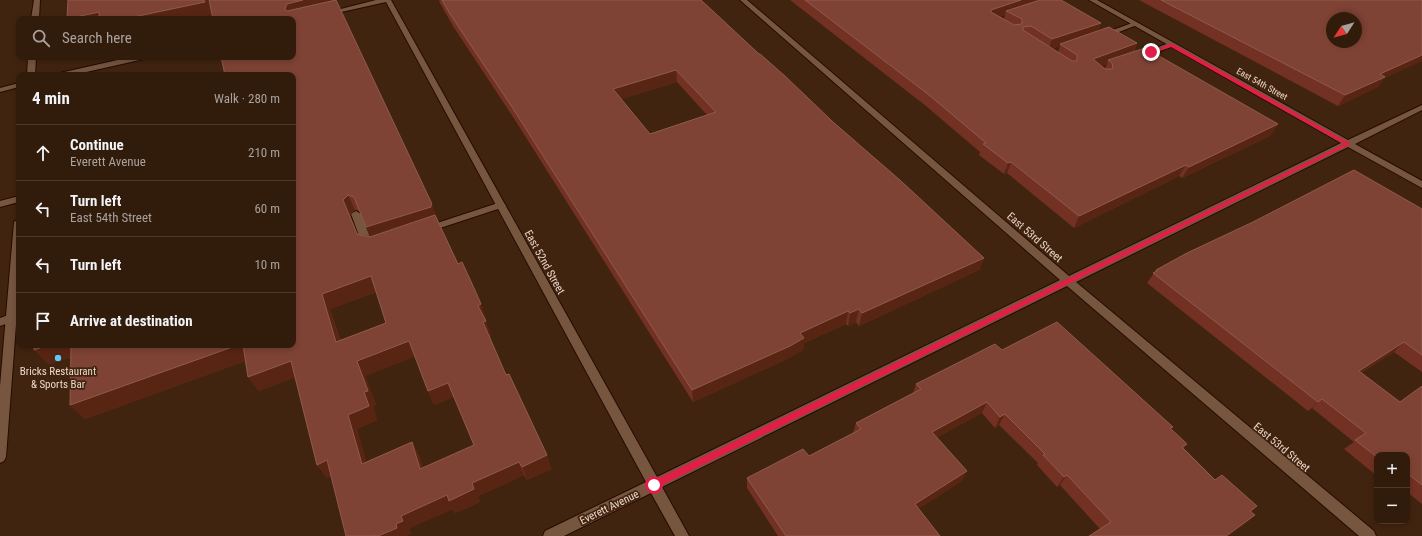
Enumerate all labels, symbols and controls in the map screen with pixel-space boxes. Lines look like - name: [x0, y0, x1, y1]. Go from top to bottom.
- north arrow: [1326, 12, 1362, 48]
- search box: [16, 16, 296, 60]
- icon: search: [30, 27, 52, 49]
- text: Search here: [62, 29, 132, 47]
- route end: [1142, 43, 1160, 61]
- street label: East 54th Street: [1235, 66, 1289, 102]
- text: 4 min: [32, 88, 70, 108]
- text: Walk · 280 m: [214, 91, 280, 106]
- text: Continue: [70, 136, 124, 154]
- icon: ahead: [32, 142, 54, 164]
- text: 210 m: [248, 145, 280, 160]
- text: Everett Avenue: [70, 154, 146, 169]
- text: Turn left: [70, 192, 121, 210]
- icon: left: [32, 198, 54, 220]
- text: 60 m: [254, 201, 280, 216]
- text: East 54th Street: [70, 210, 152, 225]
- street label: East 53rd Street: [1004, 210, 1065, 265]
- street label: East 52nd Street: [522, 228, 568, 297]
- icon: left: [32, 254, 54, 276]
- text: Turn left: [70, 256, 121, 274]
- text: 10 m: [254, 257, 280, 272]
- icon: arrive: [32, 310, 54, 332]
- text: Arrive at destination: [70, 312, 193, 330]
- marker: Bricks Restaurant & Sports Bar: [53, 353, 63, 363]
- place label: Bricks Restaurant & Sports Bar: [20, 365, 96, 391]
- street label: East 53rd Street: [1251, 420, 1312, 475]
- map controls: [1374, 452, 1410, 524]
- button: +: [1374, 452, 1410, 488]
- route start: [645, 476, 663, 494]
- street label: Everett Avenue: [578, 488, 641, 527]
- button: −: [1374, 488, 1410, 524]

